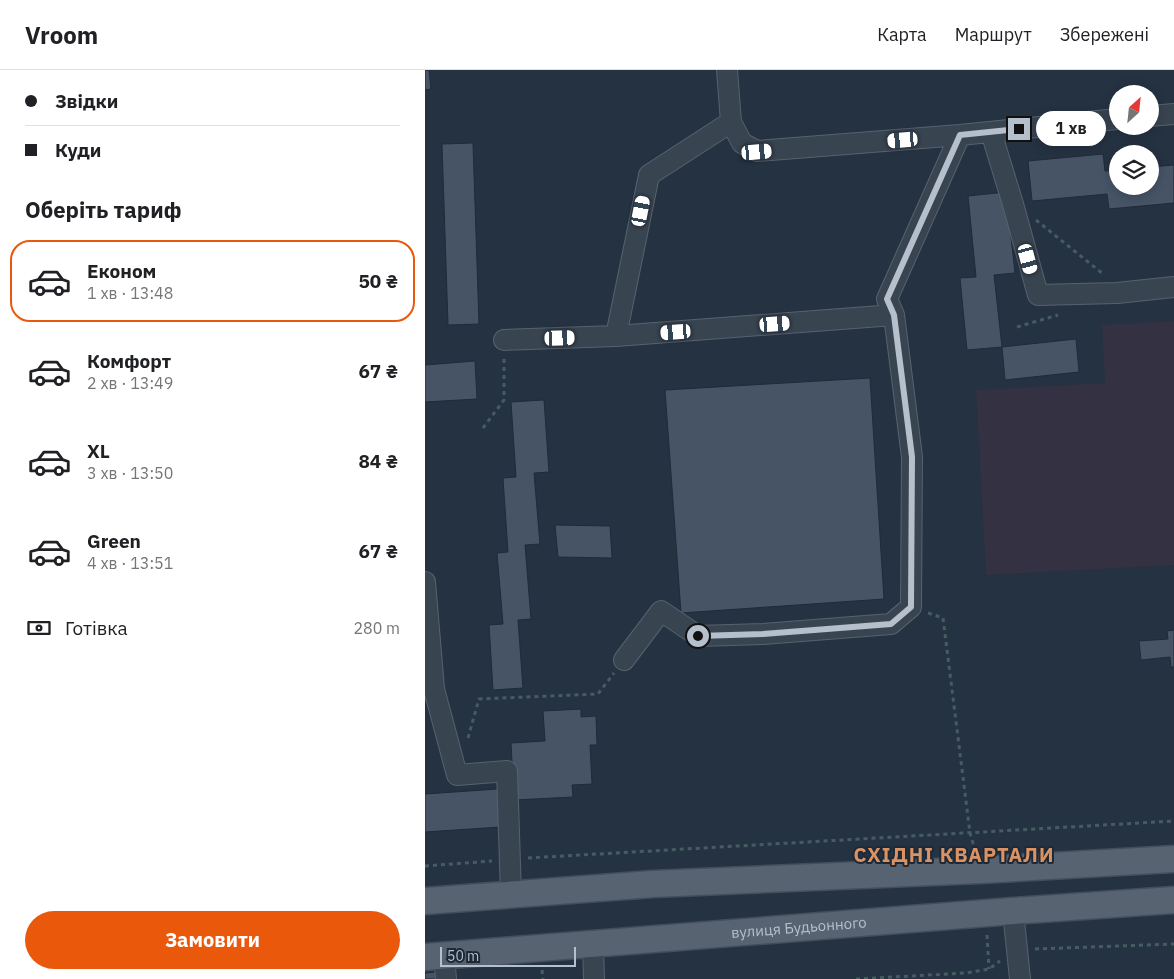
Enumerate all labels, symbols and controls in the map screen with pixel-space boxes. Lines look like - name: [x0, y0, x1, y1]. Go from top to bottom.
- text: Vroom: [25, 19, 98, 51]
- text: Карта: [877, 23, 927, 46]
- text: Маршрут: [955, 23, 1032, 46]
- text: Збережені: [1060, 23, 1149, 46]
- north arrow: [1109, 85, 1159, 135]
- map controls: [1109, 85, 1159, 195]
- text: Звідки: [55, 89, 118, 113]
- callout: 1 хв: [1037, 112, 1107, 146]
- route end: [1008, 118, 1030, 140]
- text: 1 хв: [1055, 118, 1087, 138]
- car: [887, 131, 918, 149]
- text: Куди: [55, 138, 101, 162]
- car: [741, 143, 772, 161]
- button: layers: [1109, 145, 1159, 195]
- text: Оберіть тариф: [25, 195, 181, 224]
- car: [630, 195, 651, 227]
- car: [1016, 243, 1039, 275]
- icon: car: [27, 259, 72, 304]
- text: Економ: [87, 259, 156, 283]
- text: 50 ₴: [358, 269, 398, 293]
- text: 1 хв · 13:48: [87, 283, 173, 303]
- car: [759, 315, 790, 333]
- car: [660, 323, 691, 341]
- car: [544, 330, 575, 346]
- icon: car: [27, 349, 72, 394]
- text: Комфорт: [87, 349, 171, 373]
- text: 67 ₴: [358, 359, 398, 383]
- text: 2 хв · 13:49: [87, 373, 173, 393]
- icon: car: [27, 439, 72, 484]
- text: XL: [87, 439, 110, 463]
- text: 84 ₴: [358, 449, 398, 473]
- text: 3 хв · 13:50: [87, 463, 173, 483]
- icon: car: [27, 529, 72, 574]
- text: Green: [87, 529, 141, 553]
- text: 67 ₴: [358, 539, 398, 563]
- text: 4 хв · 13:51: [87, 553, 173, 573]
- icon: cash: [25, 614, 53, 642]
- text: Готівка: [65, 616, 128, 640]
- text: 280 m: [353, 618, 400, 638]
- route start: [687, 625, 709, 647]
- district label: СХІДНІ КВАРТАЛИ: [854, 841, 1054, 868]
- button: Замовити: [25, 911, 400, 969]
- street label: вулиця Будьонного: [730, 912, 867, 942]
- scale bar: [440, 944, 576, 967]
- text: 50 m: [447, 947, 479, 965]

